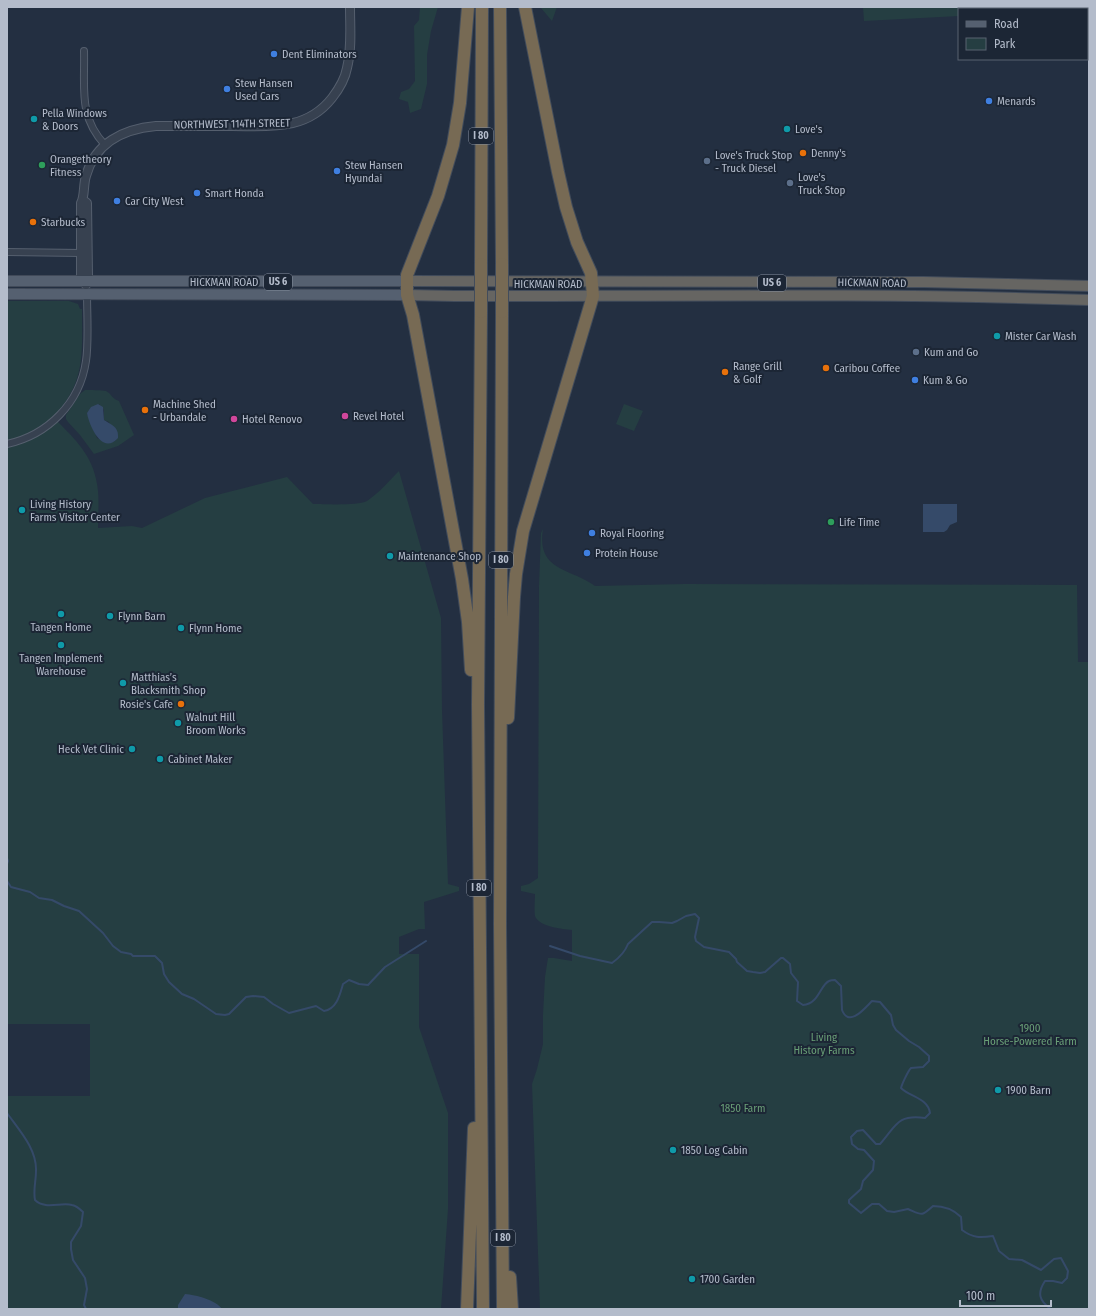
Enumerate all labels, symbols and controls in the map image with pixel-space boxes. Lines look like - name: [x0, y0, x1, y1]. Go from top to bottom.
- legend: [958, 8, 1088, 60]
- text: Road: [994, 17, 1019, 31]
- text: Park: [994, 37, 1016, 51]
- place label: Dent Eliminators: [282, 48, 357, 61]
- marker: Dent Eliminators: [269, 49, 279, 59]
- place label: Stew Hansen Used Cars: [235, 77, 293, 103]
- marker: Stew Hansen Used Cars: [222, 84, 232, 94]
- place label: Menards: [997, 95, 1036, 108]
- marker: Menards: [984, 96, 994, 106]
- place label: Pella Windows & Doors: [42, 107, 107, 133]
- marker: Pella Windows & Doors: [29, 114, 39, 124]
- street label: NORTHWEST 114TH STREET: [174, 116, 291, 132]
- place label: Love's: [795, 123, 823, 136]
- marker: Love's: [782, 124, 792, 134]
- road number: I 80: [469, 128, 493, 144]
- place label: Denny's: [811, 147, 846, 160]
- marker: Denny's: [798, 148, 808, 158]
- place label: Love's Truck Stop - Truck Diesel: [715, 149, 792, 175]
- place label: Orangetheory Fitness: [50, 153, 111, 179]
- marker: Love's Truck Stop - Truck Diesel: [702, 156, 712, 166]
- place label: Stew Hansen Hyundai: [345, 159, 403, 185]
- marker: Orangetheory Fitness: [37, 160, 47, 170]
- marker: Stew Hansen Hyundai: [332, 166, 342, 176]
- place label: Love's Truck Stop: [798, 171, 845, 197]
- marker: Love's Truck Stop: [785, 178, 795, 188]
- place label: Smart Honda: [205, 187, 264, 200]
- marker: Smart Honda: [192, 188, 202, 198]
- place label: Car City West: [125, 195, 184, 208]
- marker: Car City West: [112, 196, 122, 206]
- place label: Starbucks: [41, 216, 86, 229]
- marker: Starbucks: [28, 217, 38, 227]
- road number: US 6: [264, 274, 292, 290]
- road number: US 6: [758, 275, 786, 291]
- street label: HICKMAN ROAD: [190, 276, 258, 289]
- street label: HICKMAN ROAD: [838, 276, 906, 290]
- street label: HICKMAN ROAD: [514, 278, 582, 291]
- place label: Mister Car Wash: [1005, 330, 1077, 343]
- marker: Mister Car Wash: [992, 331, 1002, 341]
- place label: Kum and Go: [924, 346, 978, 359]
- marker: Kum and Go: [911, 347, 921, 357]
- place label: Range Grill & Golf: [733, 360, 782, 386]
- place label: Caribou Coffee: [834, 362, 900, 375]
- marker: Caribou Coffee: [821, 363, 831, 373]
- marker: Range Grill & Golf: [720, 367, 730, 377]
- place label: Kum & Go: [923, 374, 968, 387]
- marker: Kum & Go: [910, 375, 920, 385]
- place label: Machine Shed - Urbandale: [153, 398, 216, 424]
- marker: Machine Shed - Urbandale: [140, 405, 150, 415]
- place label: Revel Hotel: [353, 410, 404, 423]
- marker: Revel Hotel: [340, 411, 350, 421]
- place label: Hotel Renovo: [242, 413, 302, 426]
- marker: Hotel Renovo: [229, 414, 239, 424]
- place label: Living History Farms Visitor Center: [30, 498, 120, 524]
- marker: Living History Farms Visitor Center: [17, 505, 27, 515]
- place label: Life Time: [839, 516, 880, 529]
- marker: Life Time: [826, 517, 836, 527]
- place label: Royal Flooring: [600, 527, 665, 540]
- marker: Royal Flooring: [587, 528, 597, 538]
- place label: Protein House: [595, 547, 658, 560]
- marker: Protein House: [582, 548, 592, 558]
- place label: Maintenance Shop: [398, 550, 481, 563]
- marker: Maintenance Shop: [385, 551, 395, 561]
- road number: I 80: [489, 552, 513, 568]
- marker: Tangen Home: [56, 609, 66, 619]
- place label: Flynn Barn: [118, 610, 166, 623]
- marker: Flynn Barn: [105, 611, 115, 621]
- place label: Tangen Home: [31, 621, 91, 634]
- place label: Flynn Home: [189, 622, 242, 635]
- marker: Flynn Home: [176, 623, 186, 633]
- marker: Tangen Implement Warehouse: [56, 640, 66, 650]
- place label: Tangen Implement Warehouse: [19, 652, 103, 678]
- place label: Matthias’s Blacksmith Shop: [131, 671, 206, 697]
- marker: Matthias’s Blacksmith Shop: [118, 678, 128, 688]
- place label: Rosie's Cafe: [120, 698, 173, 711]
- marker: Rosie's Cafe: [176, 699, 186, 709]
- place label: Walnut Hill Broom Works: [186, 711, 246, 737]
- marker: Walnut Hill Broom Works: [173, 718, 183, 728]
- place label: Heck Vet Clinic: [58, 743, 124, 756]
- marker: Heck Vet Clinic: [127, 744, 137, 754]
- place label: Cabinet Maker: [168, 753, 233, 766]
- marker: Cabinet Maker: [155, 754, 165, 764]
- road number: I 80: [467, 880, 491, 896]
- park label: 1900 Horse-Powered Farm: [983, 1022, 1077, 1048]
- park label: Living History Farms: [793, 1031, 855, 1057]
- place label: 1900 Barn: [1006, 1084, 1051, 1097]
- marker: 1900 Barn: [993, 1085, 1003, 1095]
- park label: 1850 Farm: [720, 1102, 766, 1115]
- place label: 1850 Log Cabin: [681, 1144, 748, 1157]
- marker: 1850 Log Cabin: [668, 1145, 678, 1155]
- road number: I 80: [491, 1230, 515, 1246]
- place label: 1700 Garden: [700, 1273, 755, 1286]
- marker: 1700 Garden: [687, 1274, 697, 1284]
- scale bar: [960, 1282, 1051, 1308]
- text: 100 m: [966, 1289, 995, 1303]

